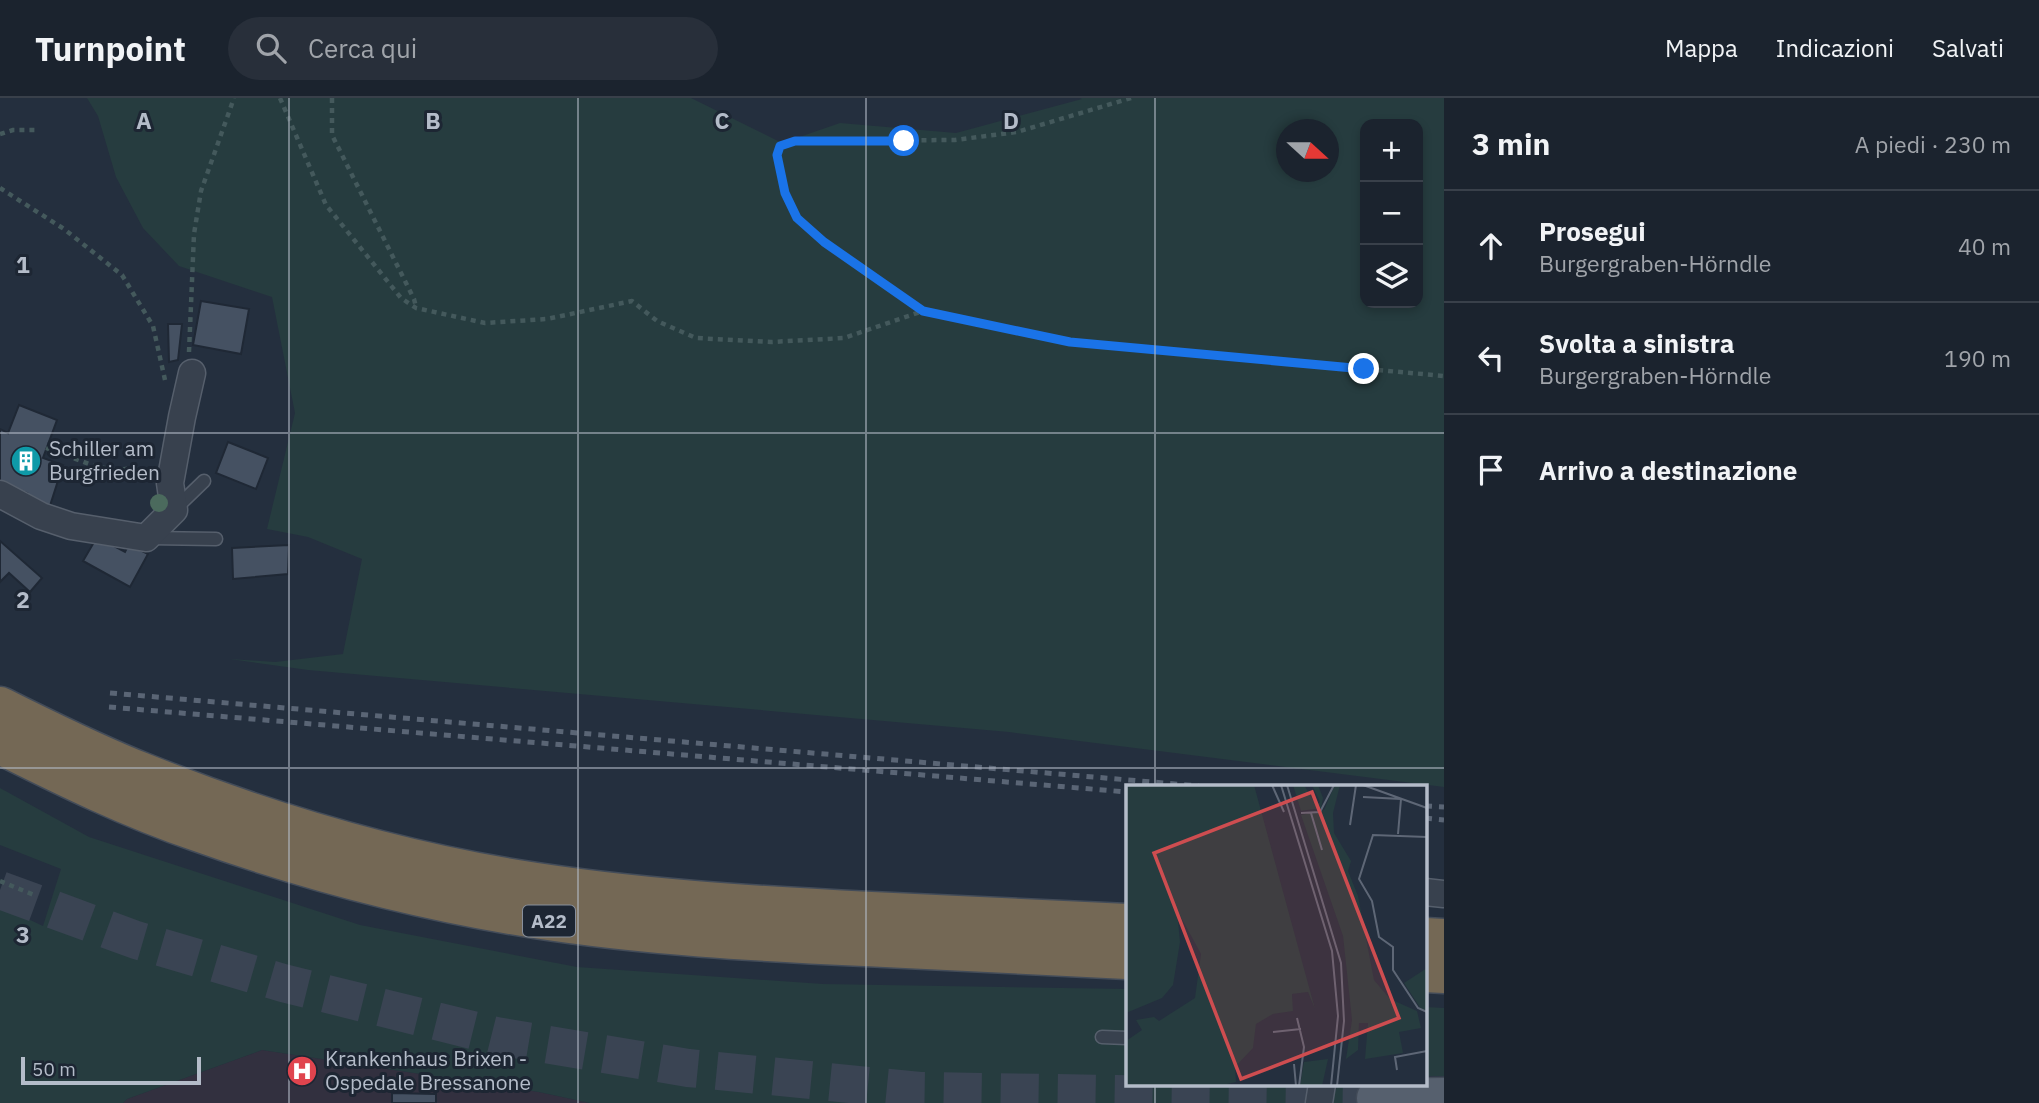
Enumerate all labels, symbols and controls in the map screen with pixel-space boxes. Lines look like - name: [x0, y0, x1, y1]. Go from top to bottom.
- search box: [228, 17, 718, 80]
- text: Turnpoint: [35, 27, 186, 70]
- icon: search: [252, 29, 290, 67]
- text: Cerca qui: [308, 31, 417, 65]
- text: Mappa: [1665, 32, 1738, 64]
- text: Indicazioni: [1776, 32, 1894, 64]
- text: Salvati: [1932, 32, 2004, 64]
- text: A: [136, 105, 152, 135]
- text: B: [425, 105, 441, 135]
- text: C: [715, 105, 730, 135]
- text: D: [1003, 105, 1019, 135]
- north arrow: [1276, 119, 1339, 182]
- map controls: [1360, 119, 1423, 308]
- button: +: [1360, 119, 1423, 182]
- text: 3 min: [1472, 124, 1550, 163]
- route start: [888, 125, 919, 156]
- text: A piedi · 230 m: [1855, 129, 2011, 159]
- button: −: [1360, 182, 1423, 245]
- text: Prosegui: [1539, 214, 1646, 248]
- icon: ahead: [1472, 227, 1510, 265]
- text: 40 m: [1958, 231, 2011, 261]
- button: layers: [1360, 245, 1423, 308]
- text: Burgergraben-Hörndle: [1539, 248, 1771, 278]
- text: 1: [16, 249, 30, 279]
- text: Svolta a sinistra: [1539, 326, 1735, 360]
- icon: left: [1472, 339, 1510, 377]
- text: 190 m: [1944, 343, 2011, 373]
- route end: [1348, 353, 1379, 384]
- text: Burgergraben-Hörndle: [1539, 360, 1771, 390]
- place label: Schiller am Burgfrieden: [49, 434, 160, 486]
- building icon: Schiller am Burgfrieden: [9, 444, 43, 478]
- icon: arrive: [1472, 451, 1510, 489]
- text: Arrivo a destinazione: [1539, 453, 1797, 487]
- text: 2: [16, 584, 30, 614]
- inset map: [1126, 785, 1426, 1086]
- road number: A22: [523, 906, 575, 936]
- text: 3: [16, 919, 30, 949]
- place label: Krankenhaus Brixen - Ospedale Bressanone: [325, 1044, 531, 1096]
- scale bar: [21, 1054, 201, 1086]
- hospital icon: Krankenhaus Brixen - Ospedale Bressanone: [285, 1054, 319, 1088]
- text: 50 m: [32, 1057, 76, 1081]

